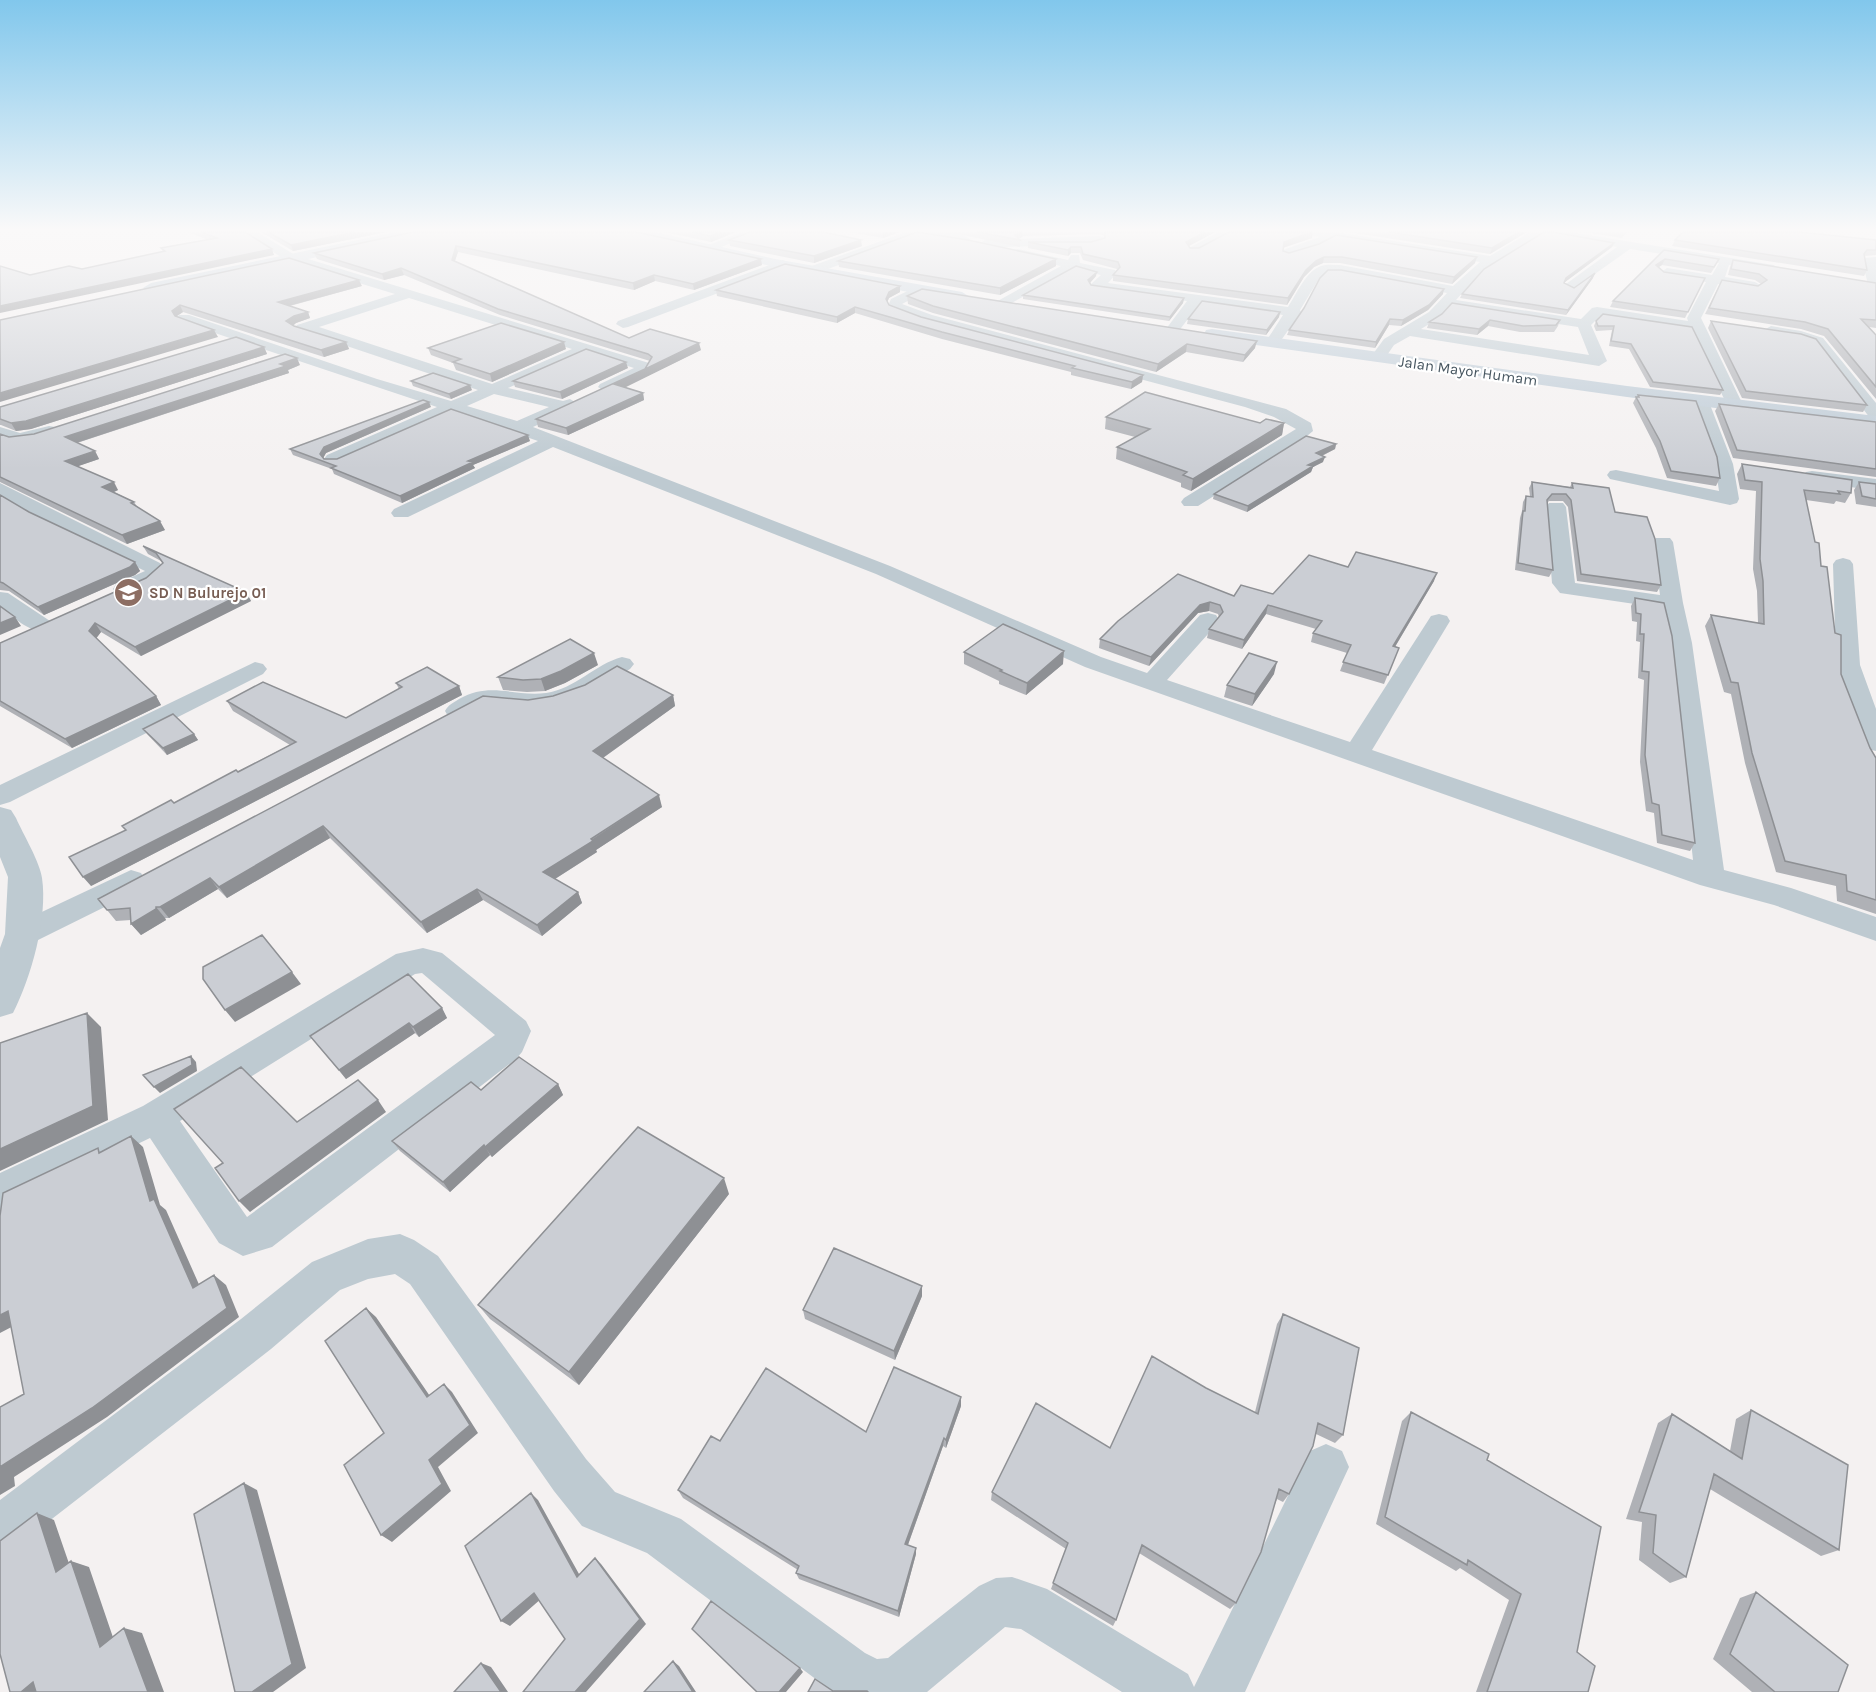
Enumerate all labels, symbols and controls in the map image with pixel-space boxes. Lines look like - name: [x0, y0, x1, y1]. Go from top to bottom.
- street label: Jalan Mayor Humam: [1397, 352, 1539, 390]
- school or university icon: SD N Bulurejo 01: [112, 577, 144, 609]
- place label: SD N Bulurejo 01: [149, 584, 266, 602]

